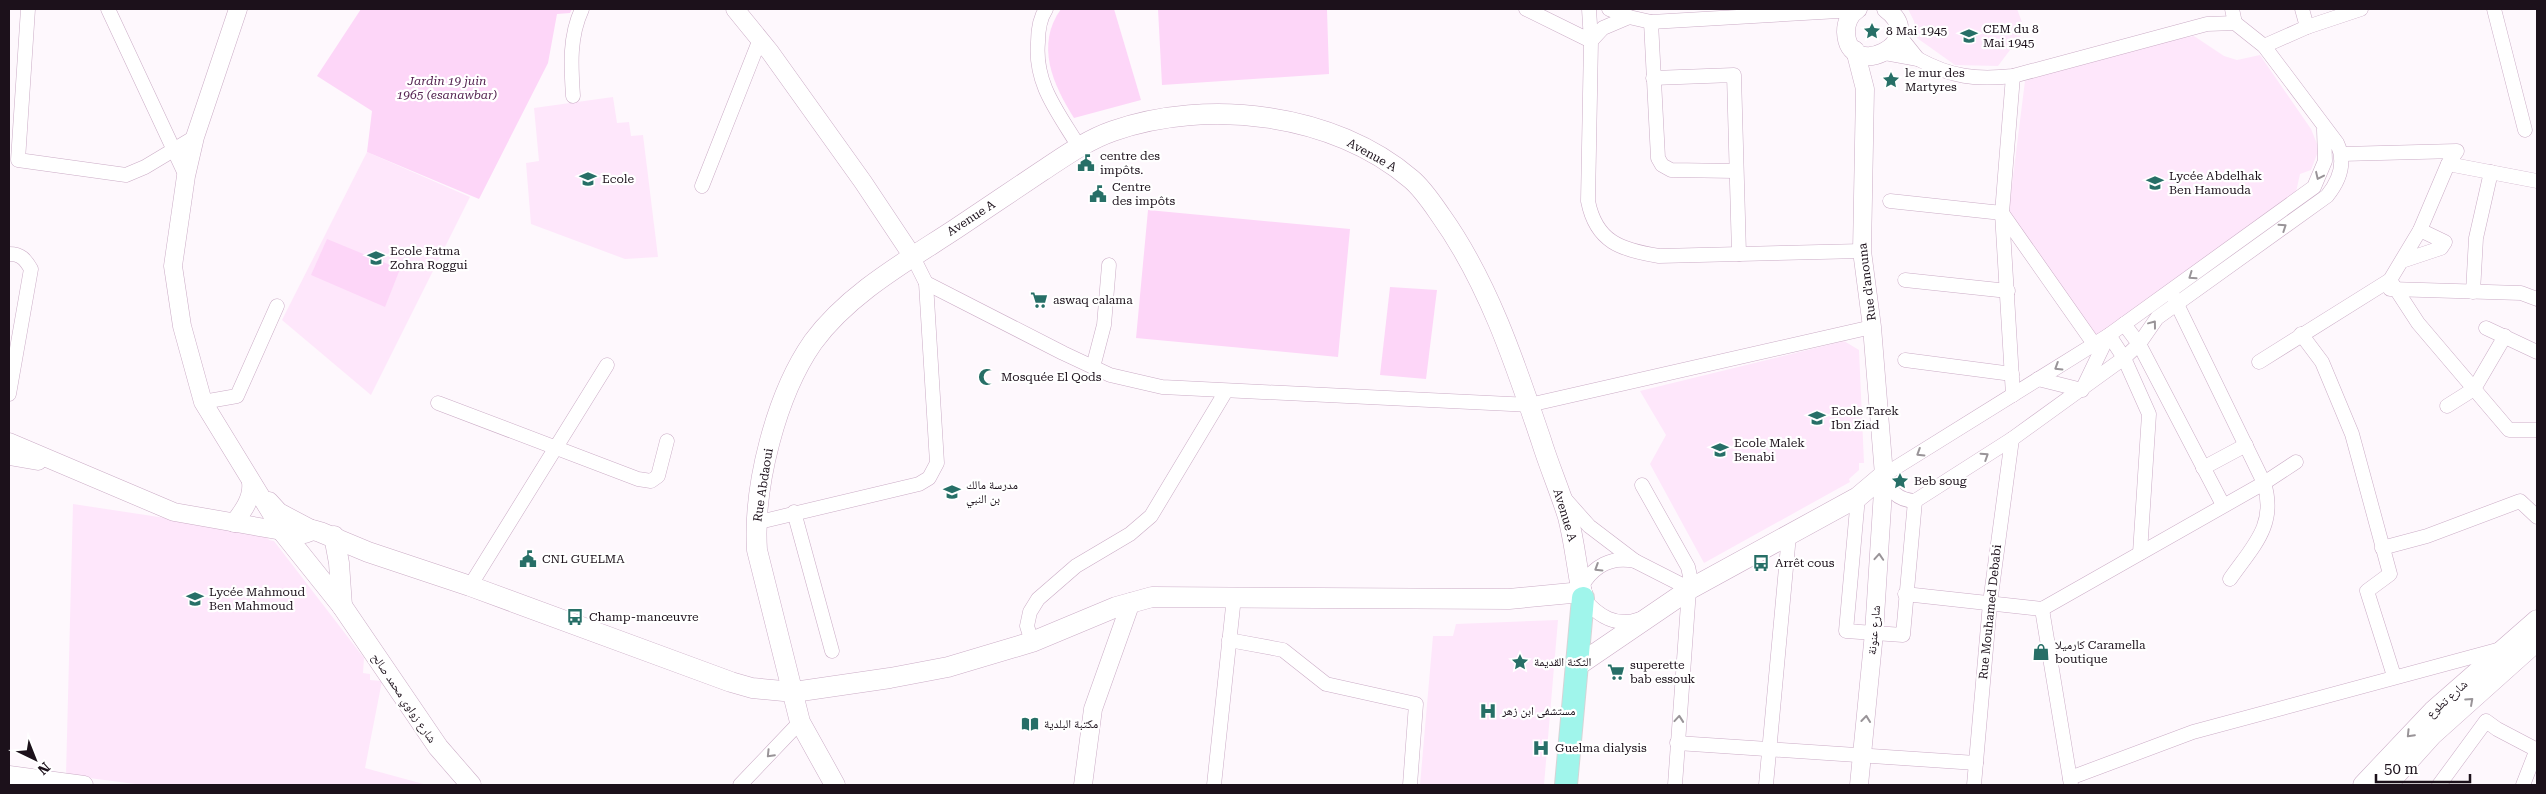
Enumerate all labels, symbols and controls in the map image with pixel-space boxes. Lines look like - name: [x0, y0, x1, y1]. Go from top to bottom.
- place icon: 8 Mai 1945: [1862, 21, 1882, 41]
- place label: CEM du 8 Mai 1945: [1983, 22, 2039, 50]
- place label: 8 Mai 1945: [1886, 24, 1948, 38]
- school or university icon: CEM du 8 Mai 1945: [1959, 26, 1979, 46]
- place label: le mur des Martyres: [1905, 66, 1965, 94]
- place icon: le mur des Martyres: [1881, 70, 1901, 90]
- park label: Jardin 19 juin 1965 (esanawbar): [397, 74, 497, 102]
- street label: Avenue A: [1345, 136, 1400, 175]
- place label: centre des impôts.: [1100, 149, 1160, 177]
- public building icon: centre des impôts.: [1076, 153, 1096, 173]
- school or university icon: Ecole: [578, 169, 598, 189]
- place label: Lycée Abdelhak Ben Hamouda: [2169, 169, 2263, 197]
- one-way arrow: [2315, 171, 2326, 180]
- place label: Ecole: [602, 172, 635, 186]
- school or university icon: Lycée Abdelhak Ben Hamouda: [2145, 173, 2165, 193]
- place label: Centre des impôts: [1112, 180, 1175, 208]
- public building icon: Centre des impôts: [1088, 184, 1108, 204]
- street label: Avenue A: [944, 197, 998, 239]
- one-way arrow: [2278, 224, 2287, 233]
- street label: Rue d'anouna: [1855, 242, 1879, 322]
- place label: Ecole Fatma Zohra Roggui: [390, 244, 468, 272]
- school or university icon: Ecole Fatma Zohra Roggui: [366, 248, 386, 268]
- one-way arrow: [2189, 269, 2198, 279]
- supermarket icon: aswaq calama: [1029, 290, 1049, 310]
- place label: aswaq calama: [1053, 293, 1133, 307]
- one-way arrow: [2147, 320, 2156, 330]
- one-way arrow: [2054, 360, 2063, 370]
- mosque icon: Mosquée El Qods: [977, 367, 997, 387]
- place label: Mosquée El Qods: [1001, 370, 1102, 384]
- place label: Ecole Tarek Ibn Ziad: [1831, 404, 1899, 432]
- school or university icon: Ecole Tarek Ibn Ziad: [1807, 408, 1827, 428]
- place label: Ecole Malek Benabi: [1734, 436, 1805, 464]
- school or university icon: Ecole Malek Benabi: [1710, 440, 1730, 460]
- one-way arrow: [1917, 446, 1926, 456]
- street label: Rue Abdaoui: [750, 447, 776, 523]
- one-way arrow: [1980, 453, 1989, 462]
- place icon: Beb soug: [1890, 471, 1910, 491]
- place label: Beb soug: [1914, 474, 1967, 488]
- place label: مدرسة مالك بن النبي: [966, 478, 1018, 509]
- school or university icon: مدرسة مالك بن النبي: [942, 482, 962, 502]
- street label: Avenue A: [1550, 487, 1580, 544]
- street label: Rue Mouhamed Debabi: [1976, 544, 2004, 680]
- public building icon: CNL GUELMA: [518, 549, 538, 569]
- place label: CNL GUELMA: [542, 552, 625, 566]
- bus stop icon: Arrêt cous: [1751, 553, 1771, 573]
- one-way arrow: [1873, 553, 1884, 561]
- place label: Arrêt cous: [1775, 556, 1835, 570]
- one-way arrow: [1594, 561, 1603, 571]
- place label: Lycée Mahmoud Ben Mahmoud: [209, 585, 305, 613]
- school or university icon: Lycée Mahmoud Ben Mahmoud: [185, 589, 205, 609]
- street label: شارع عنونة: [1865, 605, 1884, 655]
- bus stop icon: Champ-manœuvre: [565, 607, 585, 627]
- place label: Champ-manœuvre: [589, 610, 699, 624]
- place label: كارميلا Caramella boutique: [2055, 638, 2146, 666]
- shop icon: كارميلا Caramella boutique: [2031, 642, 2051, 662]
- street label: شارع زواوي محمد صالح: [366, 650, 439, 747]
- place icon: الثكنة القديمة: [1510, 652, 1530, 672]
- place label: الثكنة القديمة: [1534, 655, 1592, 669]
- place label: superette bab essouk: [1630, 658, 1696, 686]
- supermarket icon: superette bab essouk: [1606, 662, 1626, 682]
- street label: شارع تطوع: [2424, 677, 2471, 722]
- one-way arrow: [2464, 698, 2473, 707]
- hospital icon: مستشفى ابن زهر: [1478, 701, 1498, 721]
- place label: مستشفى ابن زهر: [1501, 704, 1575, 718]
- library icon: مكتبة البلدية: [1020, 714, 1040, 734]
- one-way arrow: [1674, 715, 1685, 723]
- one-way arrow: [1860, 715, 1871, 723]
- place label: مكتبة البلدية: [1044, 717, 1098, 731]
- one-way arrow: [2407, 728, 2416, 737]
- north arrow: [10, 734, 60, 784]
- hospital icon: Guelma dialysis: [1531, 738, 1551, 758]
- place label: Guelma dialysis: [1555, 741, 1647, 755]
- one-way arrow: [767, 748, 776, 757]
- scale bar: [2376, 752, 2470, 784]
- text: N: [34, 759, 53, 778]
- text: 50 m: [2384, 760, 2419, 778]

